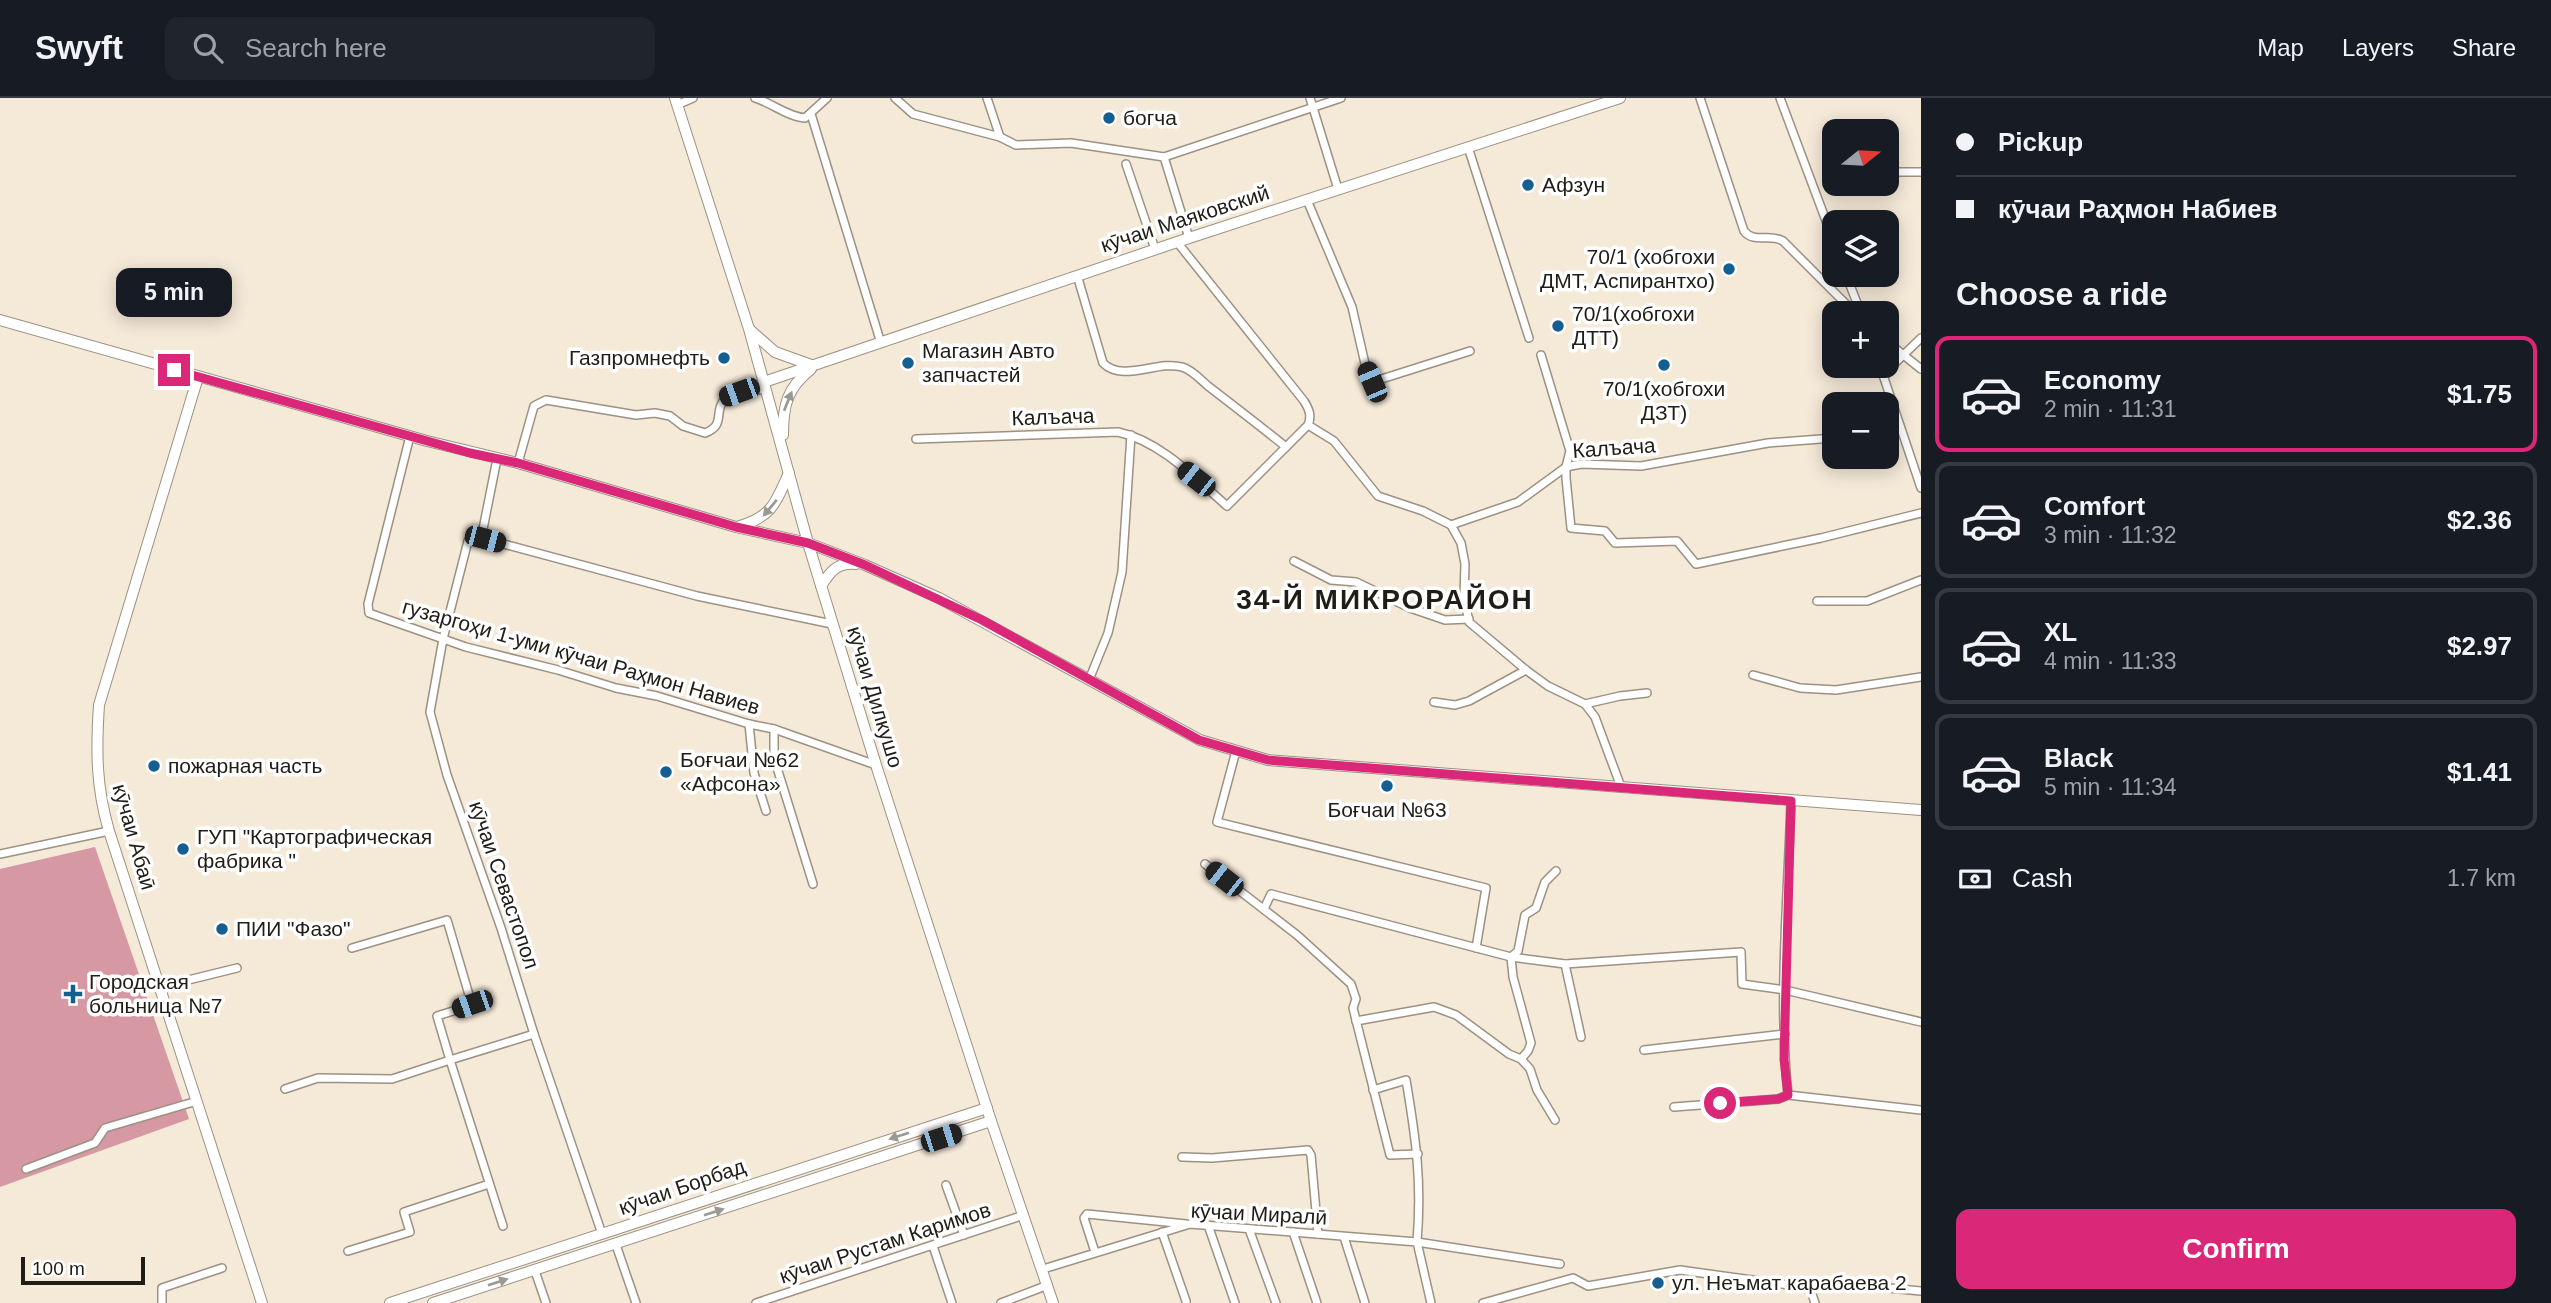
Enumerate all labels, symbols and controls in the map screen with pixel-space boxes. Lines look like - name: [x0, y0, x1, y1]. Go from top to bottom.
- search box: [165, 17, 655, 80]
- text: Swyft: [35, 29, 123, 66]
- icon: search: [189, 29, 227, 67]
- text: Search here: [245, 33, 387, 63]
- text: Map: [2257, 34, 2304, 61]
- text: Layers: [2342, 34, 2414, 61]
- text: Share: [2452, 34, 2516, 61]
- place label: богча: [1123, 106, 1177, 129]
- marker: богча: [1101, 110, 1117, 126]
- north arrow: [1822, 119, 1899, 196]
- map controls: [1822, 119, 1899, 469]
- text: Pickup: [1998, 127, 2083, 157]
- place label: Афзун: [1542, 173, 1605, 196]
- marker: Афзун: [1520, 177, 1536, 193]
- street label: кӯчаи Маяковский: [1098, 180, 1272, 257]
- text: кӯчаи Раҳмон Набиев: [1998, 194, 2278, 224]
- button: layers: [1822, 210, 1899, 287]
- place label: 70/1 (хобгохи ДМТ, Аспирантхо): [1540, 245, 1715, 292]
- marker: 70/1 (хобгохи ДМТ, Аспирантхо): [1721, 261, 1737, 277]
- callout: 5 min: [116, 268, 232, 317]
- text: Choose a ride: [1956, 276, 2168, 312]
- text: 5 min: [144, 279, 204, 305]
- button: +: [1822, 301, 1899, 378]
- place label: 70/1(хобгохи ДТТ): [1572, 302, 1695, 349]
- marker: 70/1(хобгохи ДТТ): [1550, 318, 1566, 334]
- place label: Магазин Авто запчастей: [922, 339, 1055, 386]
- place label: Газпромнефть: [569, 346, 710, 369]
- marker: Газпромнефть: [716, 350, 732, 366]
- route end: [158, 354, 190, 386]
- marker: Магазин Авто запчастей: [900, 355, 916, 371]
- marker: 70/1(хобгохи ДЗТ): [1656, 357, 1672, 373]
- car: [1355, 359, 1390, 405]
- icon: car: [1960, 363, 2023, 426]
- text: Economy: [2044, 365, 2161, 395]
- car: [716, 375, 763, 409]
- place label: 70/1(хобгохи ДЗТ): [1603, 377, 1725, 424]
- text: $1.75: [2447, 379, 2512, 409]
- one-way arrow: [782, 390, 793, 411]
- button: −: [1822, 392, 1899, 469]
- text: 2 min · 11:31: [2044, 396, 2177, 422]
- street label: Калъача: [1011, 404, 1095, 429]
- street label: Калъача: [1572, 433, 1657, 462]
- car: [1173, 458, 1220, 500]
- icon: car: [1960, 489, 2023, 552]
- text: Comfort: [2044, 491, 2145, 521]
- one-way arrow: [763, 499, 778, 517]
- text: $2.36: [2447, 505, 2512, 535]
- text: 3 min · 11:32: [2044, 522, 2177, 548]
- car: [462, 523, 509, 555]
- district label: 34-Й МИКРОРАЙОН: [1236, 583, 1534, 615]
- street label: гузаргоҳи 1-уми кӯчаи Раҳмон Навиев: [400, 594, 762, 719]
- icon: car: [1960, 615, 2023, 678]
- text: XL: [2044, 617, 2077, 647]
- street label: кӯчаи Дилкушо: [843, 623, 908, 770]
- text: $2.97: [2447, 631, 2512, 661]
- text: 4 min · 11:33: [2044, 648, 2177, 674]
- icon: car: [1960, 741, 2023, 804]
- text: Black: [2044, 743, 2113, 773]
- place label: Боғчаи №62 «Афсона»: [680, 748, 799, 795]
- place label: пожарная часть: [168, 754, 322, 777]
- text: $1.41: [2447, 757, 2512, 787]
- marker: пожарная часть: [146, 758, 162, 774]
- marker: Боғчаи №62 «Афсона»: [658, 764, 674, 780]
- text: 5 min · 11:34: [2044, 774, 2177, 800]
- marker: Боғчаи №63: [1379, 778, 1395, 794]
- street label: кӯчаи Абаӣ: [108, 781, 161, 892]
- street label: кӯчаи Севастопол: [465, 798, 544, 972]
- place label: Боғчаи №63: [1327, 798, 1447, 821]
- place label: ГУП "Картографическая фабрика ": [197, 825, 432, 872]
- marker: ГУП "Картографическая фабрика ": [175, 841, 191, 857]
- car: [1201, 858, 1248, 900]
- icon: cash: [1956, 860, 1994, 898]
- text: Cash: [2012, 863, 2073, 893]
- text: 1.7 km: [2447, 865, 2516, 891]
- place label: ПИИ "Фазо": [236, 917, 351, 940]
- marker: ПИИ "Фазо": [214, 921, 230, 937]
- place label: Городская больница №7: [89, 970, 223, 1017]
- marker: Городская больница №7: [63, 984, 83, 1004]
- car: [449, 987, 496, 1021]
- route start: [1704, 1087, 1736, 1119]
- car: [918, 1122, 965, 1154]
- one-way arrow: [888, 1131, 909, 1142]
- street label: кӯчаи Борбад: [615, 1154, 748, 1219]
- street label: кӯчаи Рустам Каримов: [776, 1198, 993, 1288]
- street label: кӯчаи Миралӣ: [1190, 1198, 1328, 1229]
- one-way arrow: [704, 1207, 725, 1217]
- button: Confirm: [1956, 1209, 2516, 1289]
- scale bar: [21, 1254, 145, 1286]
- text: 100 m: [32, 1258, 85, 1279]
- place label: ул. Неъмат карабаева 2: [1672, 1271, 1907, 1294]
- marker: ул. Неъмат карабаева 2: [1650, 1275, 1666, 1291]
- one-way arrow: [487, 1277, 508, 1287]

